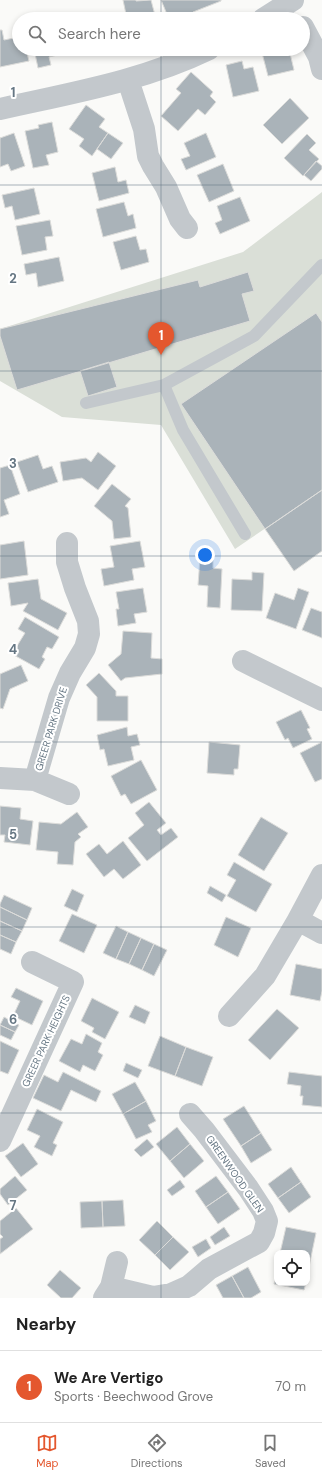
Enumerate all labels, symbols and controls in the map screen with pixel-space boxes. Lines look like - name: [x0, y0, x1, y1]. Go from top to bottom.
- search box: [12, 12, 310, 56]
- icon: search: [26, 23, 48, 45]
- text: Search here: [58, 24, 141, 44]
- text: 1: [11, 84, 15, 101]
- text: 2: [9, 270, 17, 287]
- pin: 1: [148, 322, 174, 355]
- text: 3: [9, 455, 17, 472]
- your location: [195, 545, 215, 565]
- text: 4: [9, 641, 17, 658]
- street label: GREER PARK DRIVE: [32, 685, 70, 772]
- text: 5: [9, 826, 17, 843]
- street label: GREER PARK HEIGHTS: [19, 993, 73, 1089]
- text: 6: [9, 1011, 17, 1028]
- street label: GREENWOOD GLEN: [203, 1133, 267, 1215]
- text: 7: [10, 1197, 17, 1214]
- map controls: [274, 1250, 310, 1286]
- button: locate: [274, 1250, 310, 1286]
- text: Nearby: [16, 1313, 76, 1335]
- text: We Are Vertigo: [54, 1368, 163, 1388]
- text: 1: [27, 1378, 31, 1395]
- text: 70 m: [275, 1378, 306, 1395]
- text: Sports · Beechwood Grove: [54, 1388, 213, 1405]
- tab: Map: [36, 1432, 58, 1470]
- tab: Directions: [131, 1432, 183, 1470]
- tab: Saved: [255, 1432, 286, 1470]

